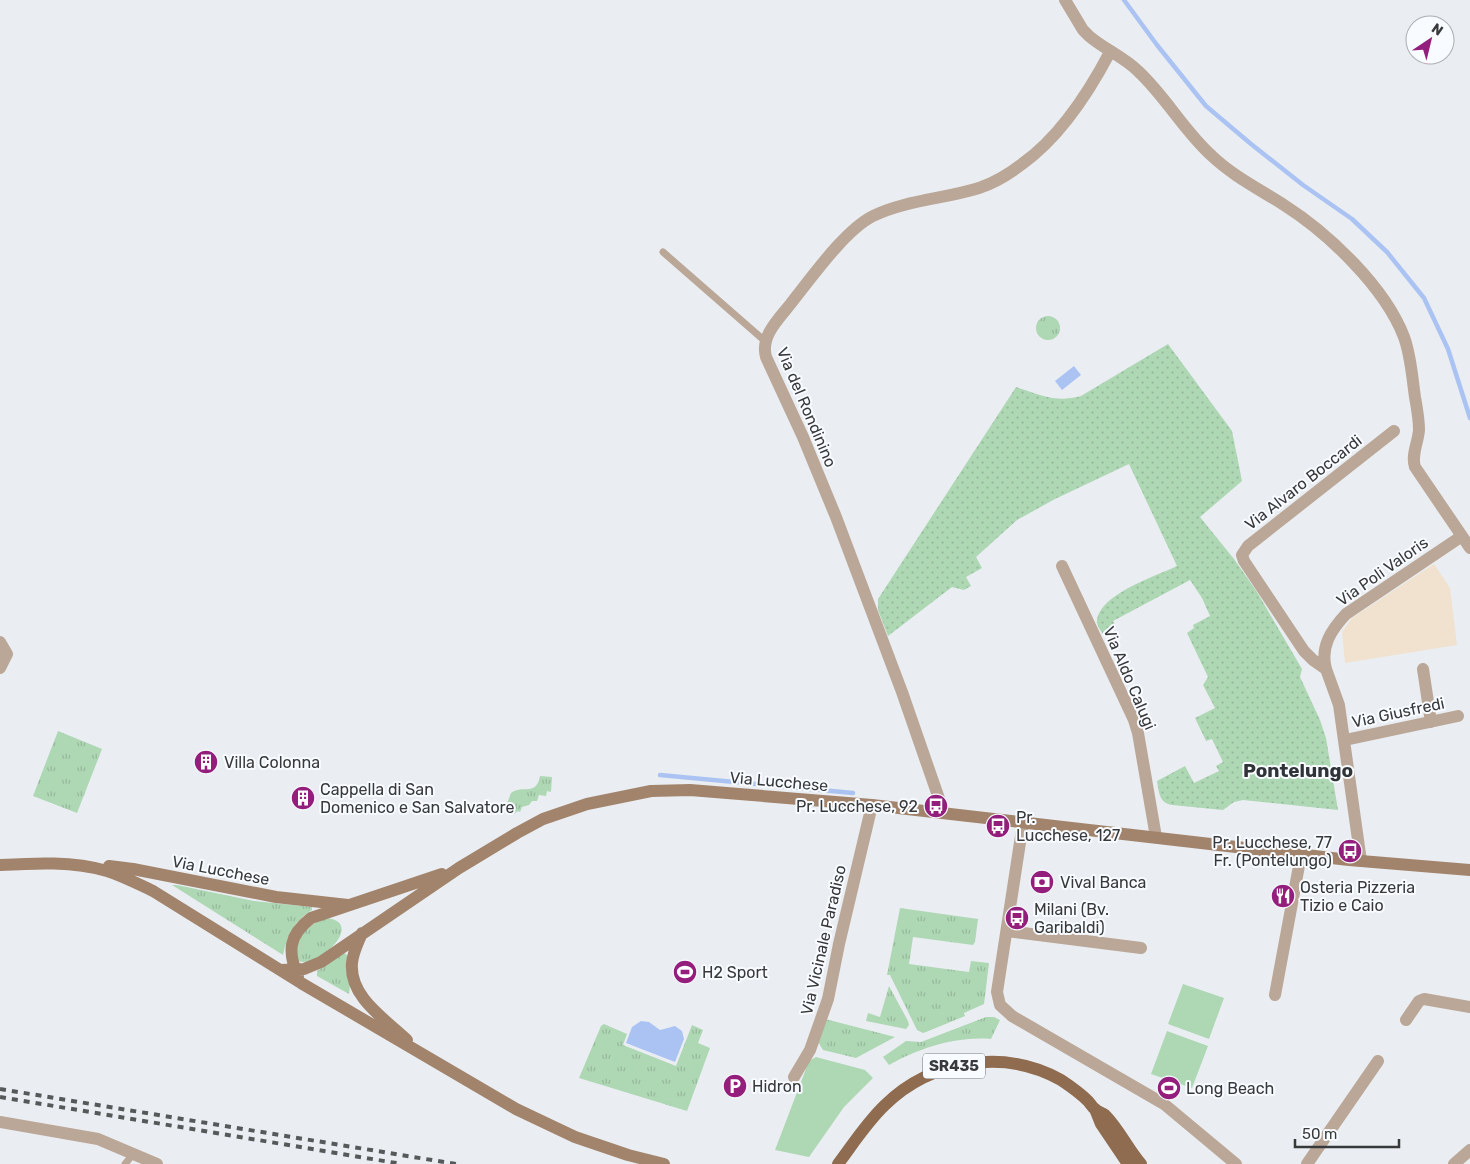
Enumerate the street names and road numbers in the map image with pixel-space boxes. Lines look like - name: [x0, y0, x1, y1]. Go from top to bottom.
- street label: Via del Rondinino: [773, 344, 840, 470]
- street label: Via Alvaro Boccardi: [1241, 431, 1366, 534]
- street label: Via Poli Valoris: [1333, 533, 1432, 610]
- street label: Via Aldo Calugi: [1099, 624, 1160, 733]
- street label: Via Giusfredi: [1350, 693, 1446, 732]
- street label: Via Lucchese: [729, 768, 829, 795]
- street label: Via Lucchese: [171, 852, 271, 889]
- street label: Via Vicinale Paradiso: [797, 863, 850, 1017]
- road number: SR435: [923, 1054, 985, 1078]

